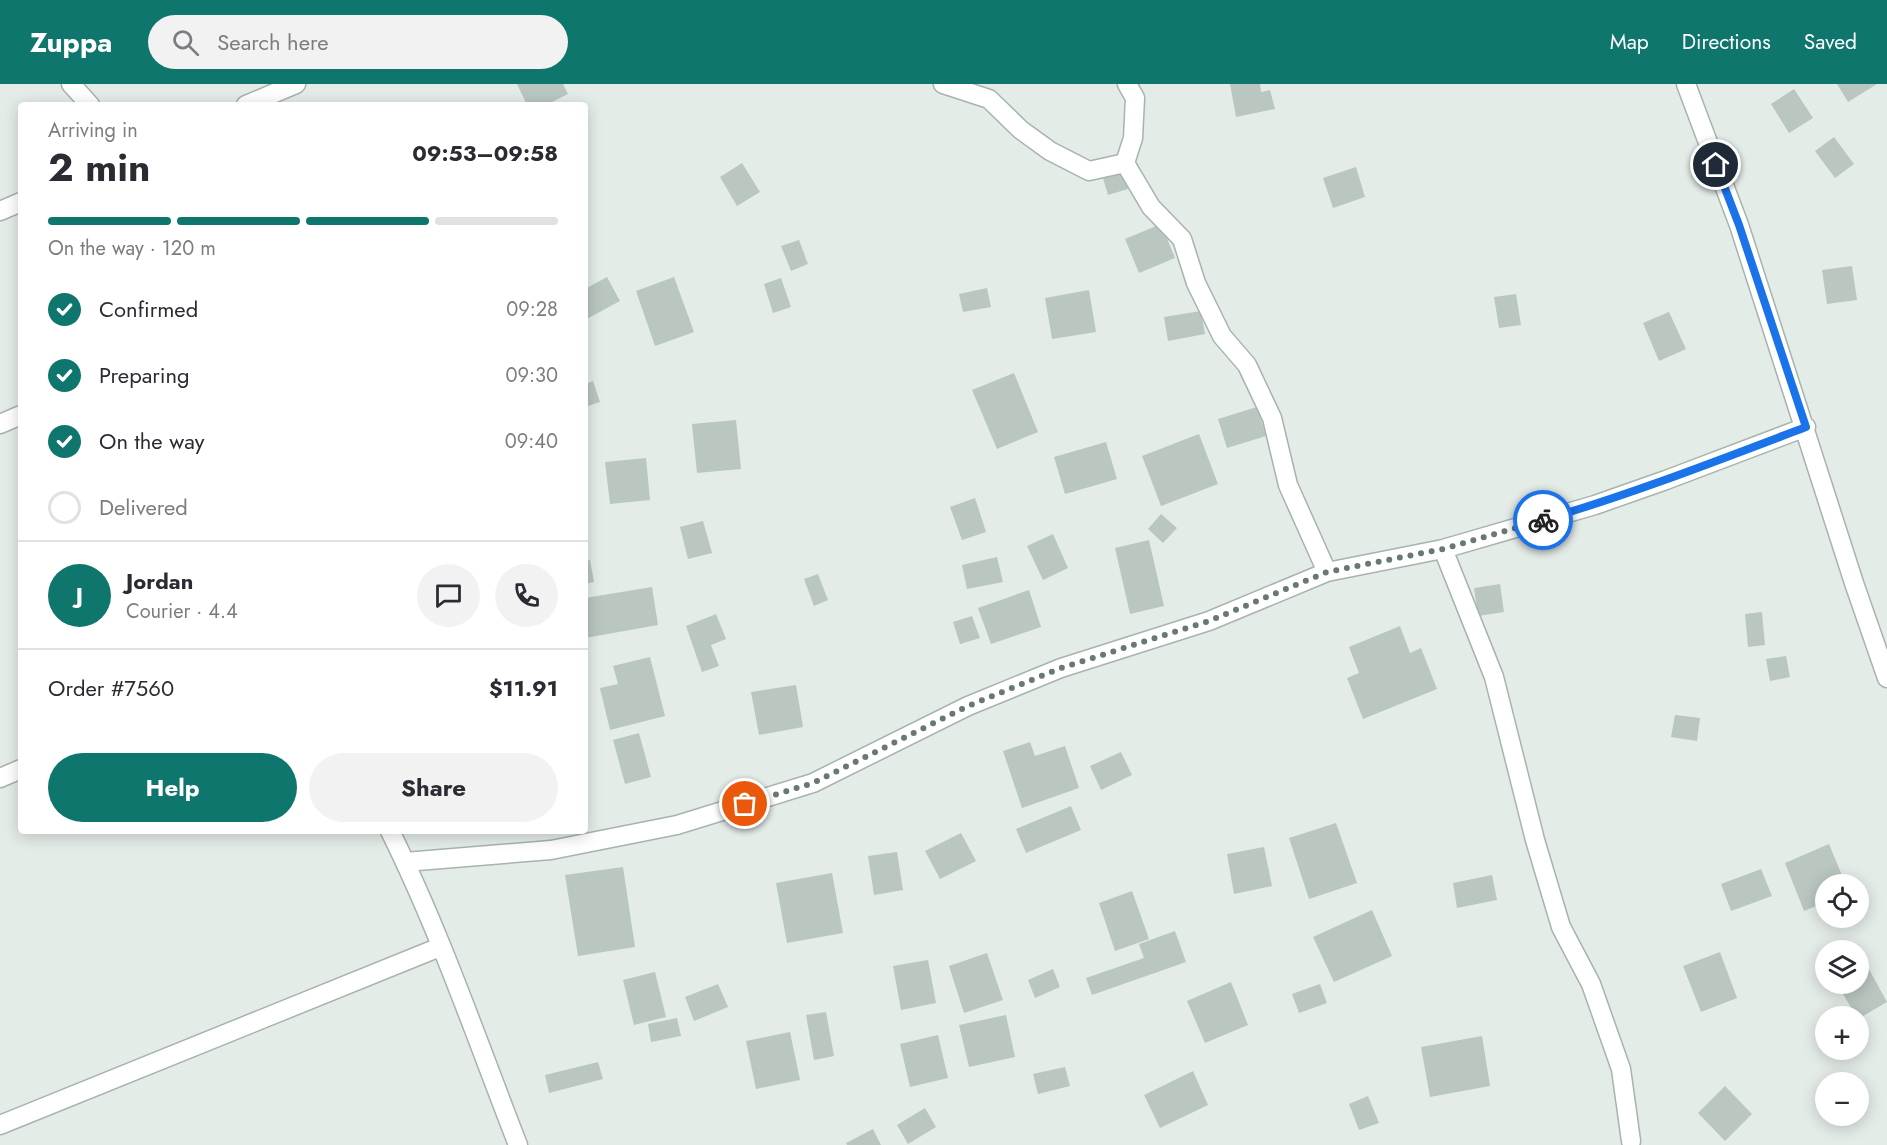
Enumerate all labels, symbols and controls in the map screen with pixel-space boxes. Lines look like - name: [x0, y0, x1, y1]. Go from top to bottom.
- search box: [148, 15, 568, 69]
- text: Zuppa: [30, 22, 112, 63]
- icon: search: [169, 26, 202, 59]
- text: Search here: [217, 26, 329, 58]
- text: Map: [1610, 27, 1649, 57]
- text: Directions: [1682, 27, 1771, 57]
- text: Saved: [1804, 27, 1857, 57]
- text: Arriving in: [48, 116, 138, 145]
- text: 09:53–09:58: [412, 137, 558, 169]
- text: 2 min: [48, 139, 150, 196]
- pin: [1690, 139, 1741, 190]
- icon: home: [1699, 148, 1732, 181]
- text: On the way · 120 m: [48, 234, 216, 263]
- icon: check: [48, 293, 81, 326]
- text: Confirmed: [99, 293, 198, 325]
- text: 09:28: [506, 295, 558, 324]
- icon: check: [48, 359, 81, 392]
- text: Preparing: [99, 359, 190, 391]
- text: 09:30: [506, 361, 558, 390]
- icon: check: [48, 425, 81, 458]
- text: On the way: [99, 425, 204, 457]
- text: 09:40: [505, 427, 558, 456]
- courier: [1513, 490, 1573, 550]
- text: Delivered: [99, 491, 188, 523]
- icon: bike: [1527, 504, 1560, 537]
- button: chat: [417, 564, 480, 627]
- button: phone: [495, 564, 558, 627]
- text: Jordan: [126, 565, 193, 597]
- text: J: [76, 579, 83, 611]
- text: Courier · 4.4: [126, 597, 238, 626]
- text: Order #7560: [48, 672, 174, 704]
- text: $11.91: [489, 672, 558, 704]
- button: Help: [48, 753, 297, 822]
- button: Share: [309, 753, 558, 822]
- pin: [719, 778, 770, 829]
- icon: bag: [728, 787, 761, 820]
- map controls: [1815, 874, 1869, 1126]
- button: locate: [1815, 874, 1869, 928]
- button: layers: [1815, 940, 1869, 994]
- button: +: [1815, 1006, 1869, 1060]
- button: −: [1815, 1072, 1869, 1126]

